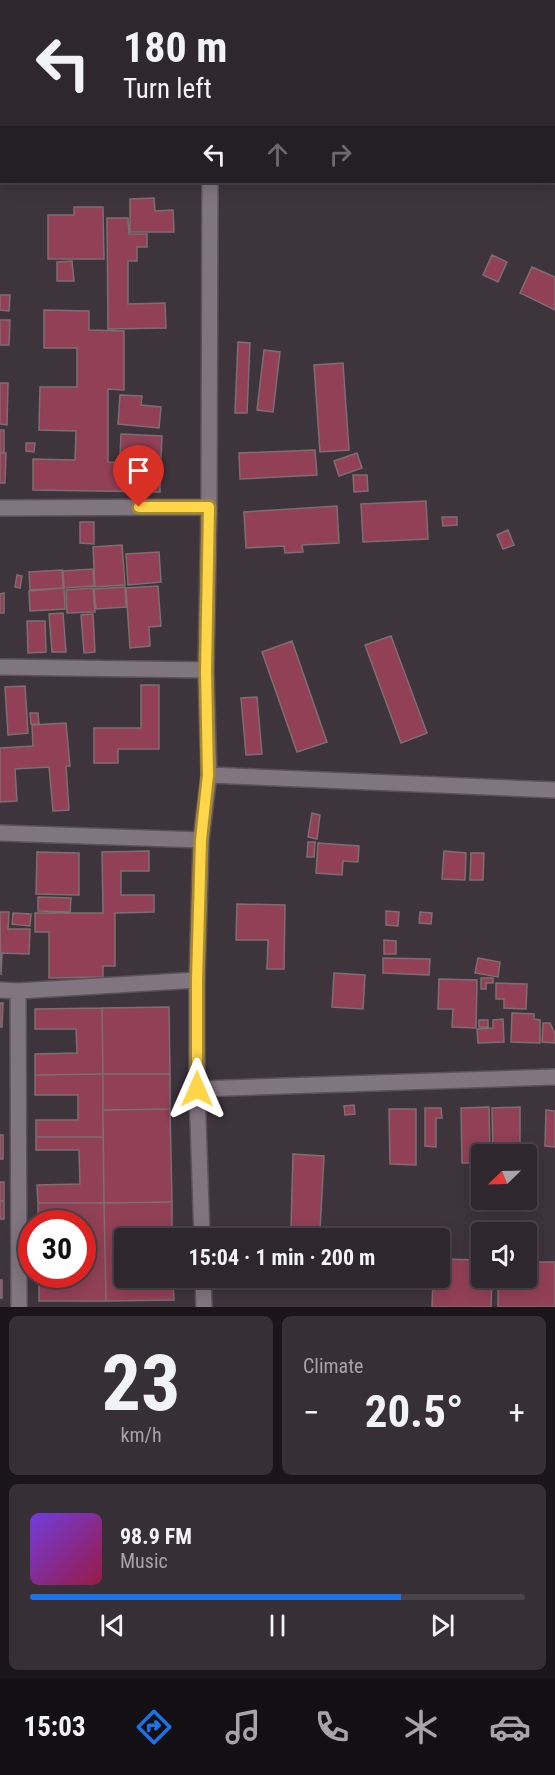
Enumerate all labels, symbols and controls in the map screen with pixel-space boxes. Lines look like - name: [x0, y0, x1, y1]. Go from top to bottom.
- text: 180 m: [123, 23, 228, 72]
- icon: left: [24, 24, 102, 102]
- text: Turn left: [123, 73, 212, 105]
- icon: left: [198, 138, 231, 171]
- icon: ahead: [261, 138, 294, 171]
- icon: right: [324, 138, 357, 171]
- pin: [113, 445, 164, 507]
- icon: arrive: [122, 454, 155, 487]
- position arrow: [165, 1057, 229, 1121]
- north arrow: [471, 1144, 537, 1210]
- map controls: [471, 1144, 537, 1288]
- speed limit sign: 30: [18, 1210, 96, 1288]
- button: sound: [471, 1222, 537, 1288]
- text: 15:04 · 1 min · 200 m: [189, 1245, 375, 1270]
- text: 23: [102, 1338, 180, 1429]
- text: Climate: [303, 1354, 363, 1378]
- text: 20.5°: [365, 1385, 463, 1438]
- text: −: [303, 1393, 320, 1432]
- text: +: [509, 1393, 525, 1432]
- text: km/h: [120, 1423, 162, 1447]
- text: 98.9 FM: [120, 1524, 192, 1549]
- text: Music: [120, 1549, 168, 1573]
- icon: previous: [96, 1609, 129, 1642]
- icon: pause: [261, 1609, 294, 1642]
- icon: next: [426, 1609, 459, 1642]
- icon: directions: [133, 1706, 175, 1748]
- icon: music: [222, 1706, 264, 1748]
- icon: phone: [311, 1706, 353, 1748]
- icon: climate: [400, 1706, 442, 1748]
- icon: car: [489, 1706, 531, 1748]
- text: 15:03: [24, 1711, 86, 1743]

